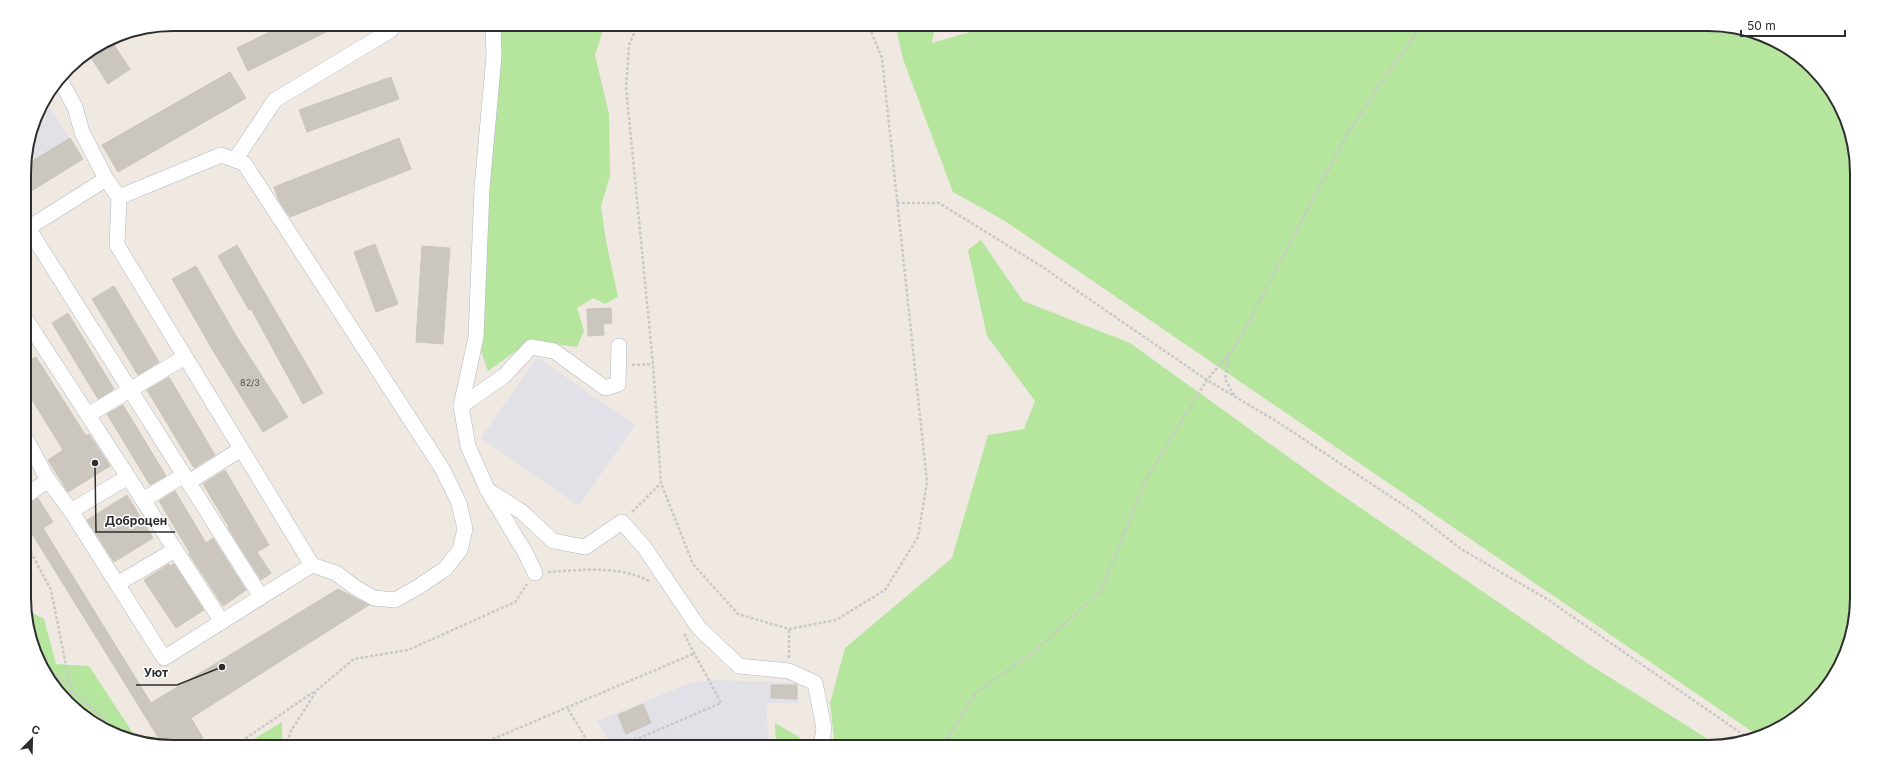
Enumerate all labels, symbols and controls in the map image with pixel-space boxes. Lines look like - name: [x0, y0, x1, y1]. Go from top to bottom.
- scale bar: [1741, 12, 1845, 38]
- text: 50 m: [1747, 18, 1776, 33]
- house number: 82/3: [240, 377, 260, 388]
- callout: Доброцен: [96, 508, 175, 532]
- text: Доброцен: [105, 513, 167, 528]
- callout: Уют: [136, 661, 177, 685]
- text: Уют: [144, 665, 168, 680]
- north arrow: [12, 719, 52, 759]
- text: С: [29, 722, 42, 738]

